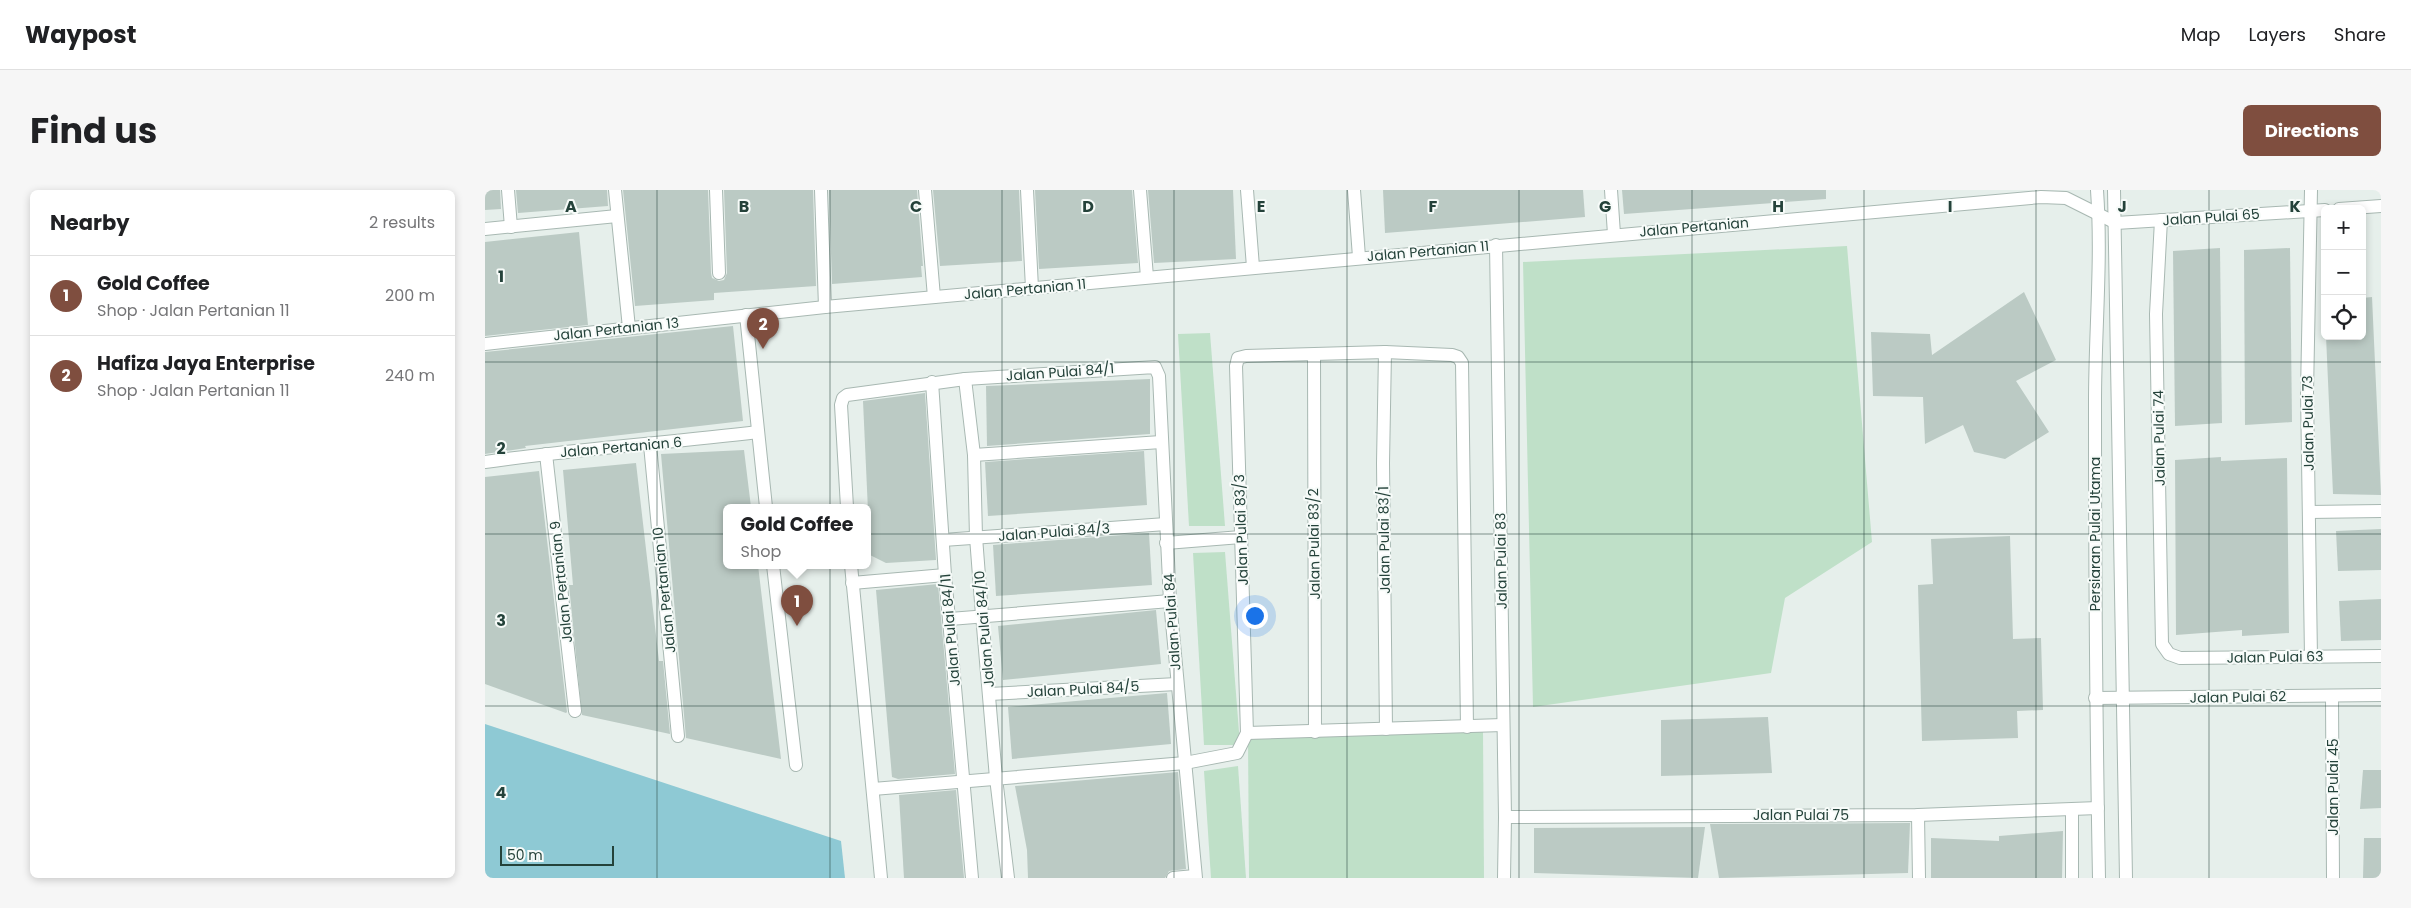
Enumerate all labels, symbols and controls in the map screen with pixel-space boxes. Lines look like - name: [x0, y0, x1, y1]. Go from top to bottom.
- text: Waypost: [25, 18, 136, 51]
- text: Map: [2181, 22, 2221, 47]
- text: Layers: [2249, 22, 2306, 47]
- text: Share: [2334, 22, 2386, 47]
- button: Directions: [2243, 105, 2381, 156]
- text: Find us: [30, 106, 157, 155]
- text: A: [565, 195, 577, 218]
- text: B: [739, 195, 749, 218]
- text: C: [910, 195, 922, 218]
- text: D: [1082, 195, 1094, 218]
- text: E: [1257, 195, 1265, 218]
- text: F: [1429, 195, 1438, 218]
- text: G: [1599, 195, 1611, 218]
- text: H: [1772, 195, 1784, 218]
- text: I: [1948, 195, 1952, 218]
- text: J: [2117, 195, 2127, 218]
- text: K: [2289, 195, 2301, 218]
- street label: Jalan Pulai 65: [2162, 204, 2260, 230]
- map controls: [2321, 205, 2366, 340]
- button: +: [2321, 205, 2366, 250]
- text: Nearby: [50, 208, 130, 237]
- text: 2 results: [369, 211, 435, 234]
- street label: Jalan Pertanian: [1638, 212, 1750, 242]
- street label: Jalan Pertanian 11: [1366, 236, 1490, 266]
- button: −: [2321, 250, 2366, 295]
- text: 1: [498, 265, 504, 288]
- text: Gold Coffee: [97, 270, 210, 297]
- street label: Jalan Pertanian 11: [963, 274, 1087, 304]
- text: 1: [63, 284, 69, 307]
- text: 200 m: [385, 284, 435, 307]
- button: locate: [2321, 295, 2366, 340]
- text: Shop · Jalan Pertanian 11: [97, 299, 290, 322]
- pin: 2: [747, 308, 779, 349]
- street label: Jalan Pertanian 13: [552, 312, 680, 346]
- text: Hafiza Jaya Enterprise: [97, 350, 315, 377]
- street label: Jalan Pulai 84/1: [1005, 358, 1115, 386]
- text: 2: [61, 364, 71, 387]
- text: 240 m: [385, 364, 435, 387]
- street label: Jalan Pulai 73: [2297, 375, 2319, 471]
- text: Shop · Jalan Pertanian 11: [97, 379, 290, 402]
- street label: Jalan Pulai 74: [2148, 390, 2170, 486]
- street label: Jalan Pertanian 6: [559, 432, 683, 462]
- text: 2: [496, 437, 506, 460]
- street label: Persiaran Pulai Utama: [2085, 457, 2105, 611]
- street label: Jalan Pulai 83/3: [1229, 474, 1253, 586]
- street label: Jalan Pulai 83/1: [1373, 486, 1395, 594]
- street label: Jalan Pulai 83/2: [1303, 488, 1325, 600]
- popup: [723, 504, 871, 569]
- text: Gold Coffee: [741, 511, 853, 538]
- street label: Jalan Pulai 83: [1490, 512, 1512, 610]
- street label: Jalan Pulai 84/3: [997, 518, 1111, 546]
- street label: Jalan Pertanian 9: [545, 520, 577, 644]
- street label: Jalan Pertanian 10: [647, 526, 681, 654]
- text: Shop: [741, 540, 781, 563]
- street label: Jalan Pulai 84/10: [969, 570, 999, 688]
- street label: Jalan Pulai 84/11: [935, 573, 965, 687]
- street label: Jalan Pulai 84: [1159, 573, 1185, 671]
- pin: 1: [781, 585, 813, 626]
- your location: [1242, 603, 1268, 629]
- text: 3: [496, 609, 506, 632]
- street label: Jalan Pulai 63: [2226, 646, 2324, 668]
- street label: Jalan Pulai 84/5: [1026, 676, 1140, 702]
- street label: Jalan Pulai 62: [2190, 686, 2286, 708]
- street label: Jalan Pulai 45: [2323, 738, 2343, 836]
- text: 4: [496, 781, 507, 804]
- street label: Jalan Pulai 75: [1753, 805, 1849, 825]
- scale bar: [500, 843, 614, 866]
- text: 50 m: [507, 845, 543, 865]

